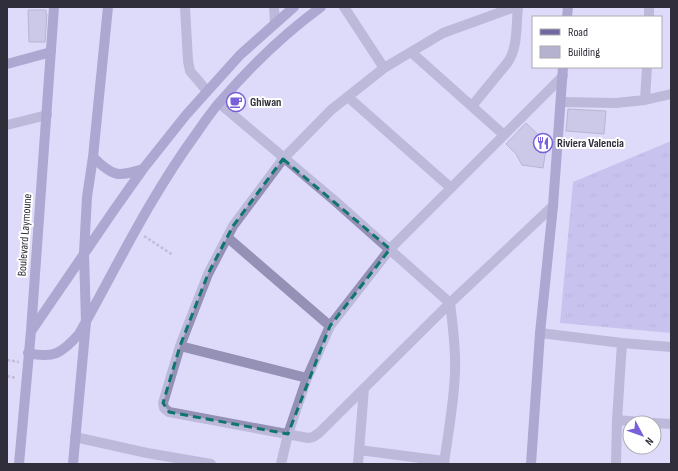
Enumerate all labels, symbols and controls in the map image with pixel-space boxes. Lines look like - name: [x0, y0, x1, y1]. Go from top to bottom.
- legend: [532, 16, 662, 68]
- text: Road: [568, 25, 588, 40]
- text: Building: [568, 45, 600, 60]
- cafe icon: Ghiwan: [225, 91, 247, 113]
- place label: Ghiwan: [250, 95, 281, 110]
- restaurant icon: Riviera Valencia: [532, 132, 554, 154]
- place label: Riviera Valencia: [557, 136, 624, 151]
- street label: Boulevard Laymoune: [15, 193, 35, 277]
- north arrow: [622, 415, 662, 455]
- text: N: [642, 435, 656, 448]

